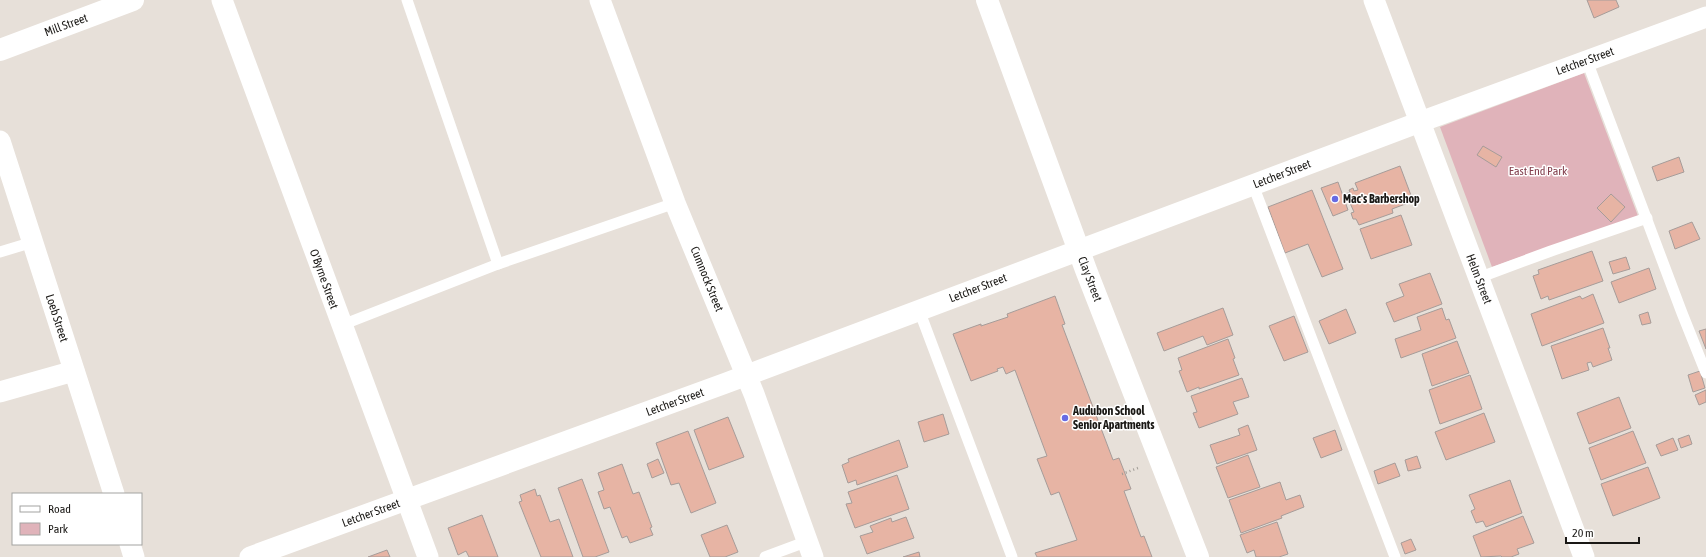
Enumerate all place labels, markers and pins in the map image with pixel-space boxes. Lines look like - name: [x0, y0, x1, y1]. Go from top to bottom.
- place label: Mac's Barbershop: [1343, 192, 1420, 206]
- marker: Mac's Barbershop: [1330, 194, 1340, 204]
- place label: Audubon School Senior Apartments: [1072, 404, 1155, 432]
- marker: Audubon School Senior Apartments: [1060, 413, 1070, 423]

